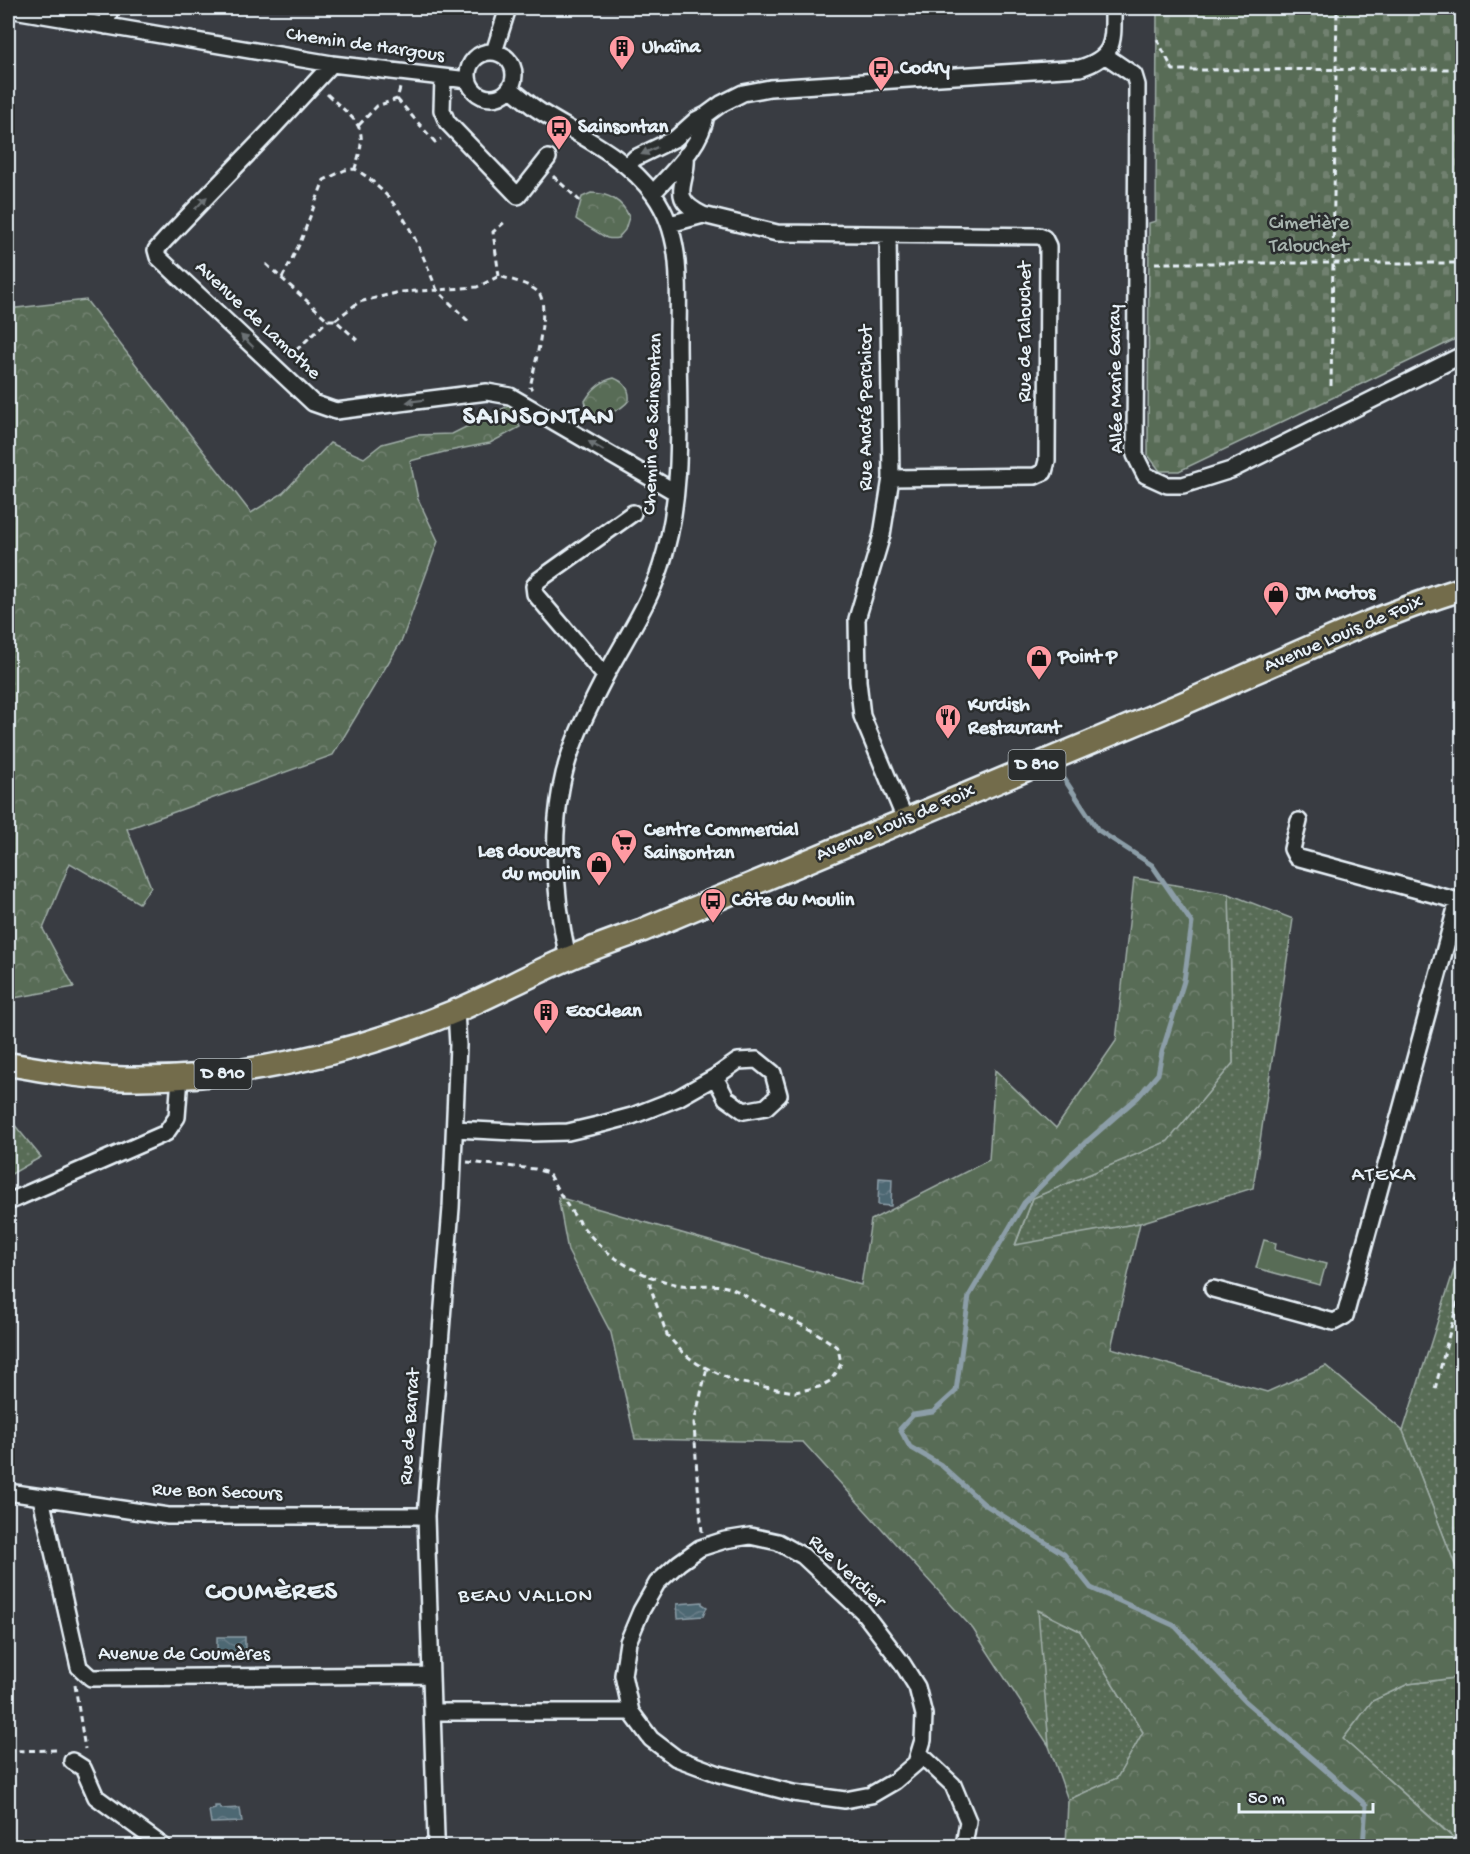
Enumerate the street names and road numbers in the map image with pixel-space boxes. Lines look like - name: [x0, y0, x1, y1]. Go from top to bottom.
- street label: Chemin de Hargous: [284, 24, 446, 69]
- street label: Avenue de Lamothe: [189, 257, 325, 386]
- street label: Rue de Talouchet: [1015, 260, 1038, 402]
- street label: Allée Marie Garay: [1104, 304, 1130, 454]
- street label: Rue André Perchicot: [856, 323, 879, 491]
- street label: Chemin de Sainsontan: [639, 332, 669, 515]
- street label: Avenue Louis de Foix: [1261, 591, 1427, 679]
- road number: D 810: [1008, 750, 1066, 780]
- street label: Avenue Louis de Foix: [813, 780, 979, 868]
- road number: D 810: [194, 1059, 252, 1089]
- street label: Rue de Barrat: [395, 1366, 427, 1486]
- street label: Rue Bon Secours: [151, 1479, 283, 1507]
- street label: Rue Verdier: [803, 1531, 891, 1615]
- street label: Avenue de Coumères: [98, 1644, 270, 1667]

